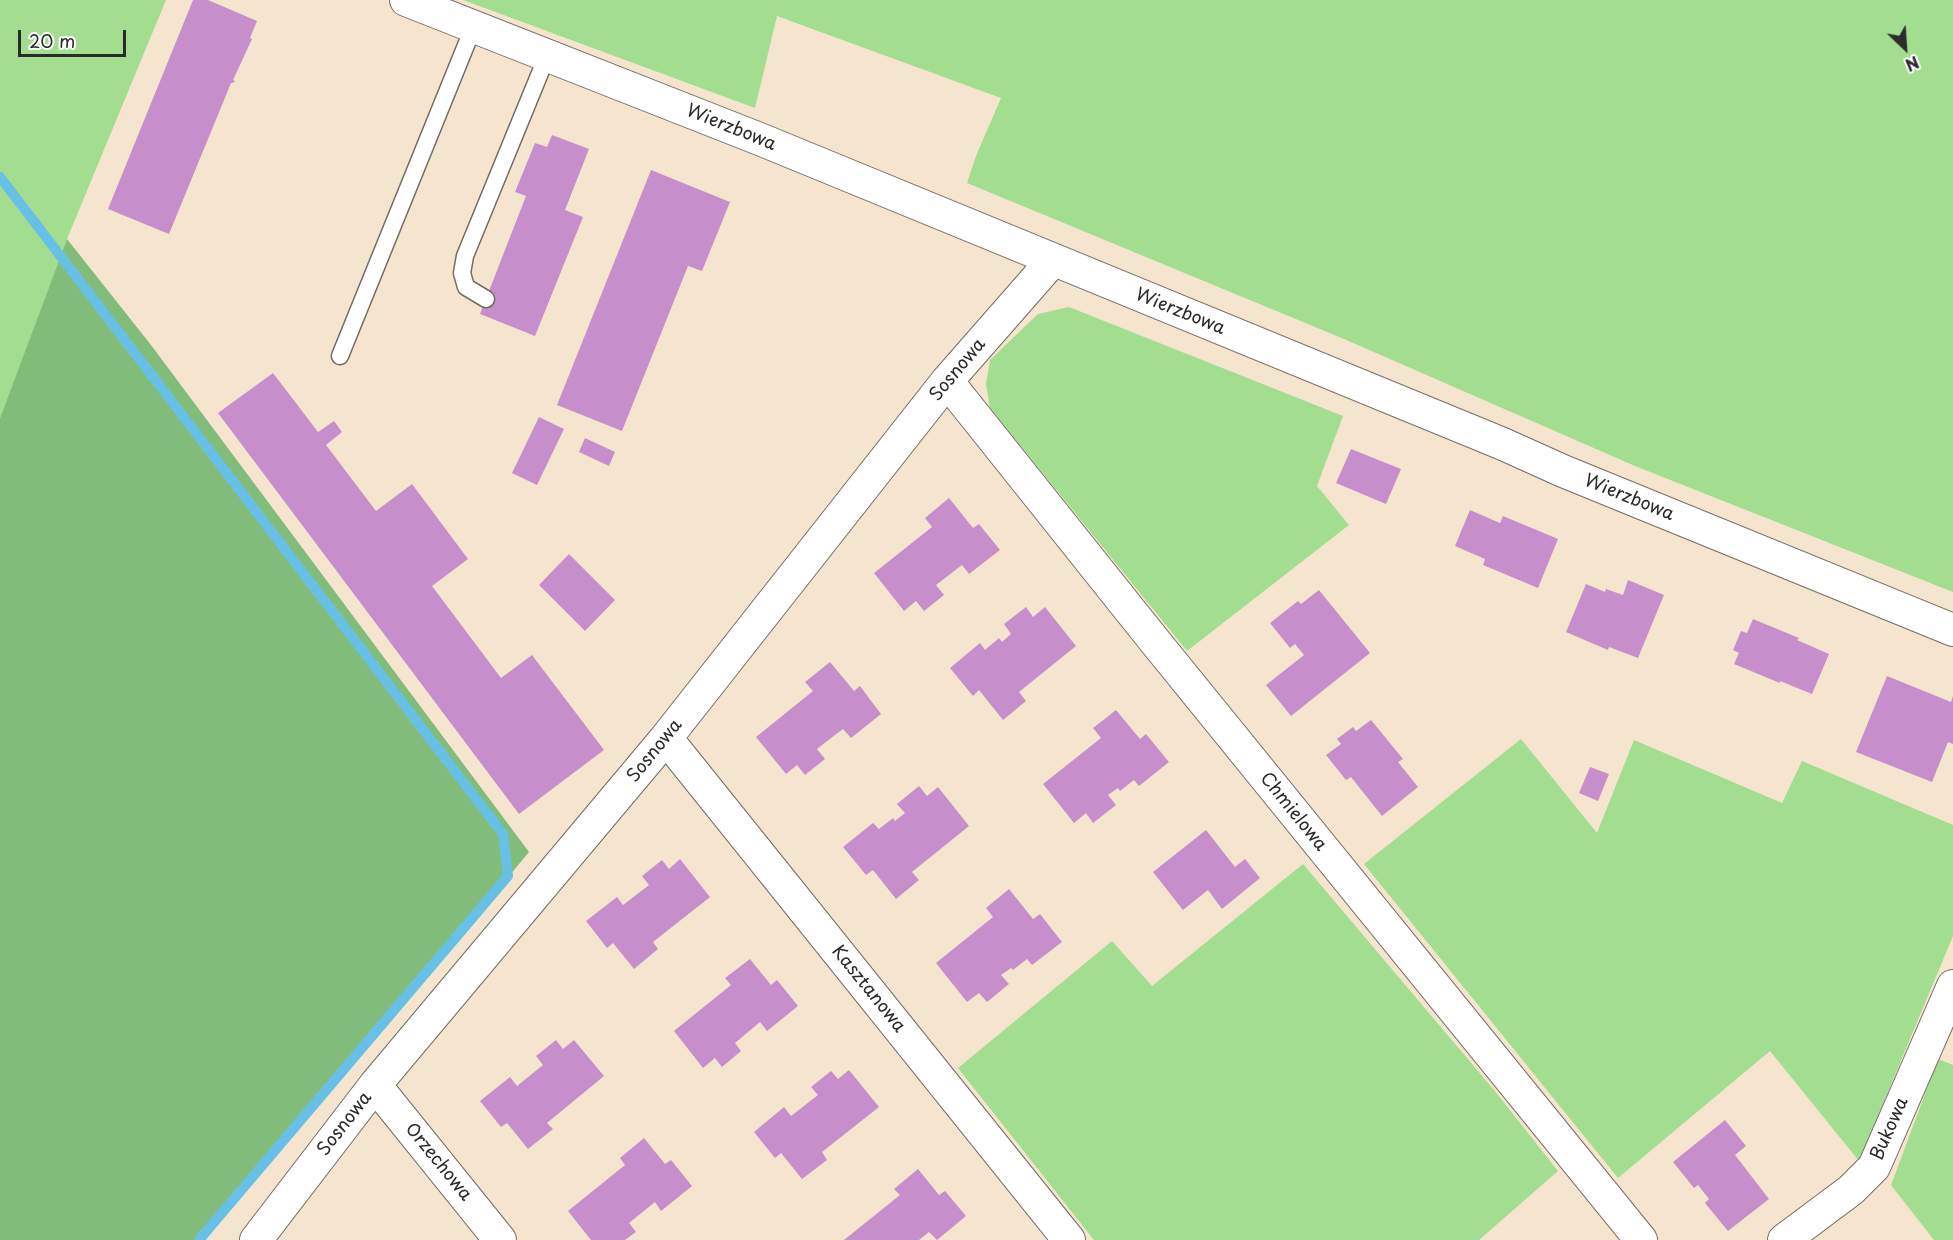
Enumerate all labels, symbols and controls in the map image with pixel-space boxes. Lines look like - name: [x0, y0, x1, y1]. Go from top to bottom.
- scale bar: [21, 18, 129, 56]
- north arrow: [1875, 18, 1935, 78]
- text: 20 m: [29, 27, 75, 54]
- text: N: [1902, 51, 1923, 78]
- street label: Wierzbowa: [683, 100, 779, 156]
- street label: Wierzbowa: [1132, 284, 1228, 340]
- street label: Sosnowa: [926, 334, 990, 406]
- street label: Wierzbowa: [1581, 470, 1677, 526]
- street label: Sosnowa: [623, 715, 687, 787]
- street label: Chmielowa: [1255, 768, 1331, 856]
- street label: Kasztanowa: [826, 941, 910, 1037]
- street label: Sosnowa: [313, 1088, 377, 1160]
- street label: Bukowa: [1867, 1094, 1913, 1164]
- street label: Orzechowa: [400, 1119, 476, 1205]

